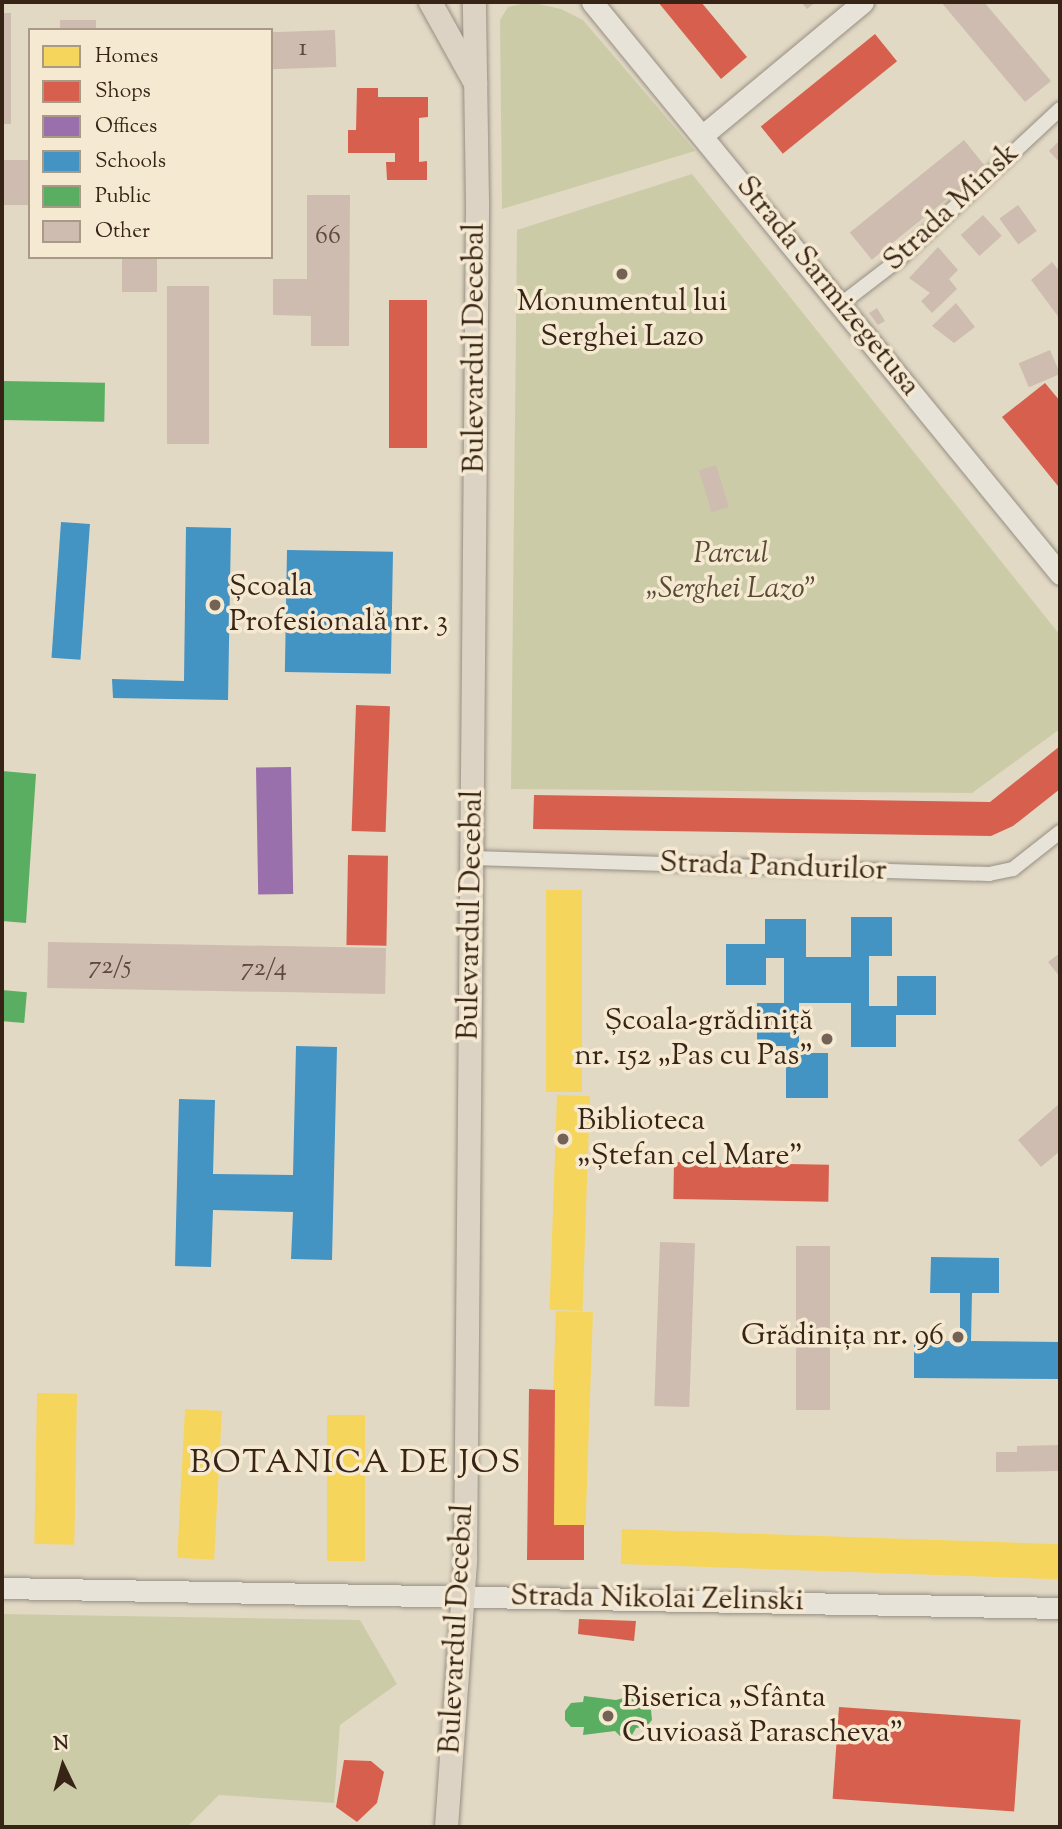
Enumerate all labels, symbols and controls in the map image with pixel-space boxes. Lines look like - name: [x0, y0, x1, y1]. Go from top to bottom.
- legend: [28, 28, 273, 259]
- house number: 1: [299, 33, 307, 65]
- text: Homes: [95, 42, 158, 72]
- text: Shops: [95, 77, 151, 107]
- text: Offices: [95, 112, 157, 142]
- street label: Strada Minsk: [877, 136, 1027, 280]
- text: Schools: [95, 147, 166, 177]
- street label: Strada Sarmizegetusa: [727, 170, 927, 404]
- text: Public: [95, 182, 151, 212]
- text: Other: [95, 217, 150, 247]
- house number: 66: [315, 221, 341, 253]
- street label: Bulevardul Decebal: [458, 223, 494, 473]
- marker: Monumentul lui Serghei Lazo: [614, 266, 630, 282]
- place label: Monumentul lui Serghei Lazo: [517, 285, 727, 356]
- park label: Parcul „Serghei Lazo”: [646, 537, 816, 608]
- place label: Școala Profesională nr. 3: [229, 570, 448, 640]
- marker: Școala Profesională nr. 3: [207, 597, 223, 613]
- street label: Bulevardul Decebal: [452, 790, 492, 1040]
- street label: Strada Pandurilor: [659, 846, 887, 890]
- house number: 72/5: [89, 951, 131, 983]
- house number: 72/4: [241, 953, 287, 985]
- place label: Școala-grădiniță nr. 152 „Pas cu Pas”: [574, 1004, 813, 1074]
- marker: Școala-grădiniță nr. 152 „Pas cu Pas”: [819, 1031, 835, 1047]
- place label: Biblioteca „Ștefan cel Mare”: [577, 1104, 803, 1174]
- marker: Biblioteca „Ștefan cel Mare”: [555, 1131, 571, 1147]
- place label: Grădinița nr. 96: [741, 1319, 944, 1355]
- marker: Grădinița nr. 96: [950, 1329, 966, 1345]
- district label: BOTANICA DE JOS: [192, 1445, 520, 1485]
- street label: Bulevardul Decebal: [433, 1503, 483, 1755]
- street label: Strada Nikolai Zelinski: [510, 1579, 804, 1621]
- place label: Biserica „Sfânta Cuvioasă Parascheva”: [622, 1681, 903, 1752]
- marker: Biserica „Sfânta Cuvioasă Parascheva”: [600, 1708, 616, 1724]
- text: N: [52, 1730, 70, 1759]
- north arrow: [28, 1731, 98, 1801]

